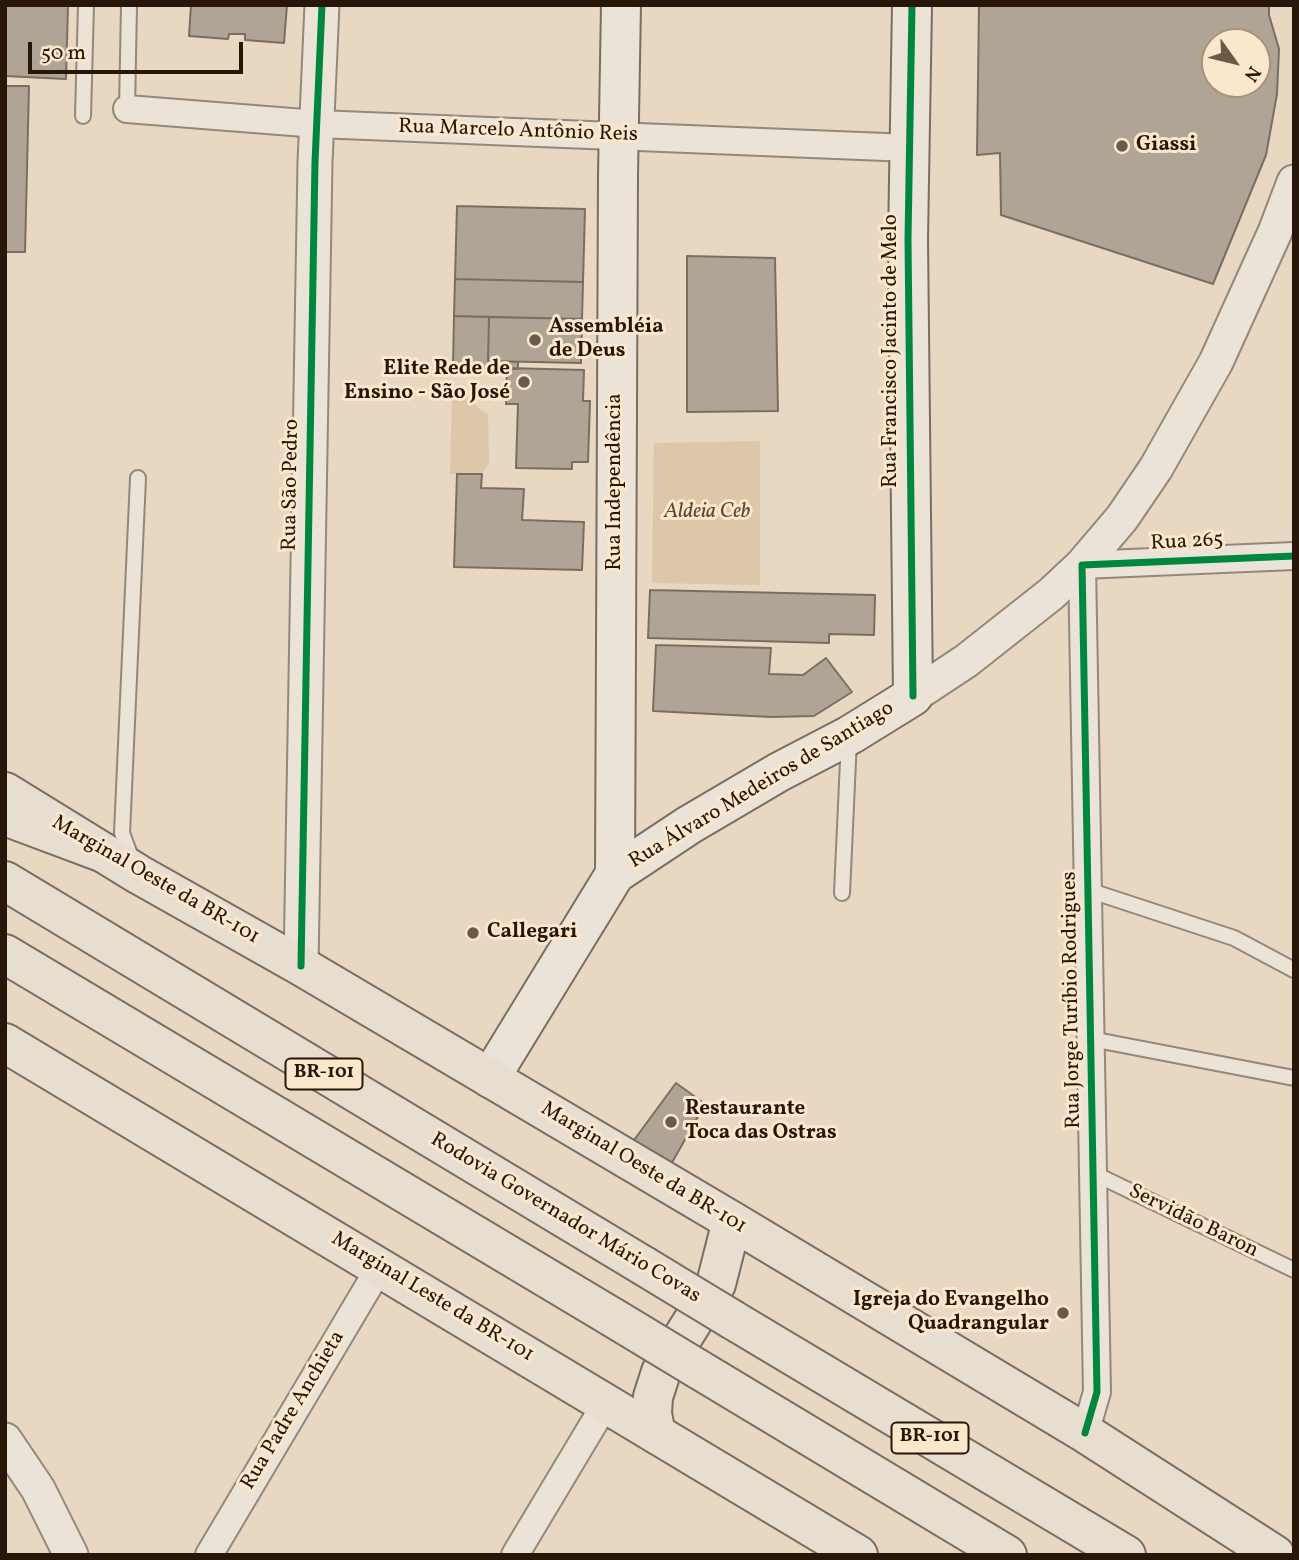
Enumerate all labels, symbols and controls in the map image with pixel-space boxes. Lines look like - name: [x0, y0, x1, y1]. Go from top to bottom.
- scale bar: [32, 28, 247, 72]
- north arrow: [1201, 28, 1271, 98]
- text: 50 m: [41, 39, 86, 68]
- text: N: [1237, 61, 1266, 87]
- street label: Rua Marcelo Antônio Reis: [398, 115, 638, 149]
- place label: Giassi: [1136, 133, 1196, 159]
- marker: Giassi: [1114, 138, 1130, 154]
- street label: Rua Francisco Jacinto de Melo: [879, 214, 905, 488]
- place label: Assembléia de Deus: [549, 315, 664, 365]
- marker: Assembléia de Deus: [527, 332, 543, 348]
- place label: Elite Rede de Ensino - São José: [344, 357, 510, 407]
- marker: Elite Rede de Ensino - São José: [516, 374, 532, 390]
- street label: Rua Independência: [603, 393, 629, 571]
- street label: Rua São Pedro: [278, 419, 306, 551]
- park label: Aldeia Ceb: [664, 500, 750, 526]
- street label: Rua 265: [1150, 529, 1224, 557]
- street label: Rua Álvaro Medeiros de Santiago: [625, 697, 899, 875]
- street label: Marginal Oeste da BR-101: [47, 811, 263, 951]
- street label: Rua Jorge Turíbio Rodrigues: [1058, 871, 1088, 1129]
- place label: Callegari: [487, 920, 577, 946]
- marker: Callegari: [465, 925, 481, 941]
- road number: BR-101: [286, 1058, 362, 1090]
- street label: Marginal Oeste da BR-101: [535, 1097, 751, 1241]
- place label: Restaurante Toca das Ostras: [685, 1097, 837, 1147]
- marker: Restaurante Toca das Ostras: [663, 1114, 679, 1130]
- street label: Rodovia Governador Mário Covas: [425, 1128, 705, 1310]
- street label: Servidão Baron: [1124, 1180, 1262, 1264]
- street label: Marginal Leste da BR-101: [326, 1227, 538, 1369]
- place label: Igreja do Evangelho Quadrangular: [853, 1288, 1049, 1338]
- marker: Igreja do Evangelho Quadrangular: [1055, 1305, 1071, 1321]
- street label: Rua Padre Anchieta: [237, 1327, 351, 1495]
- road number: BR-101: [892, 1422, 968, 1454]

